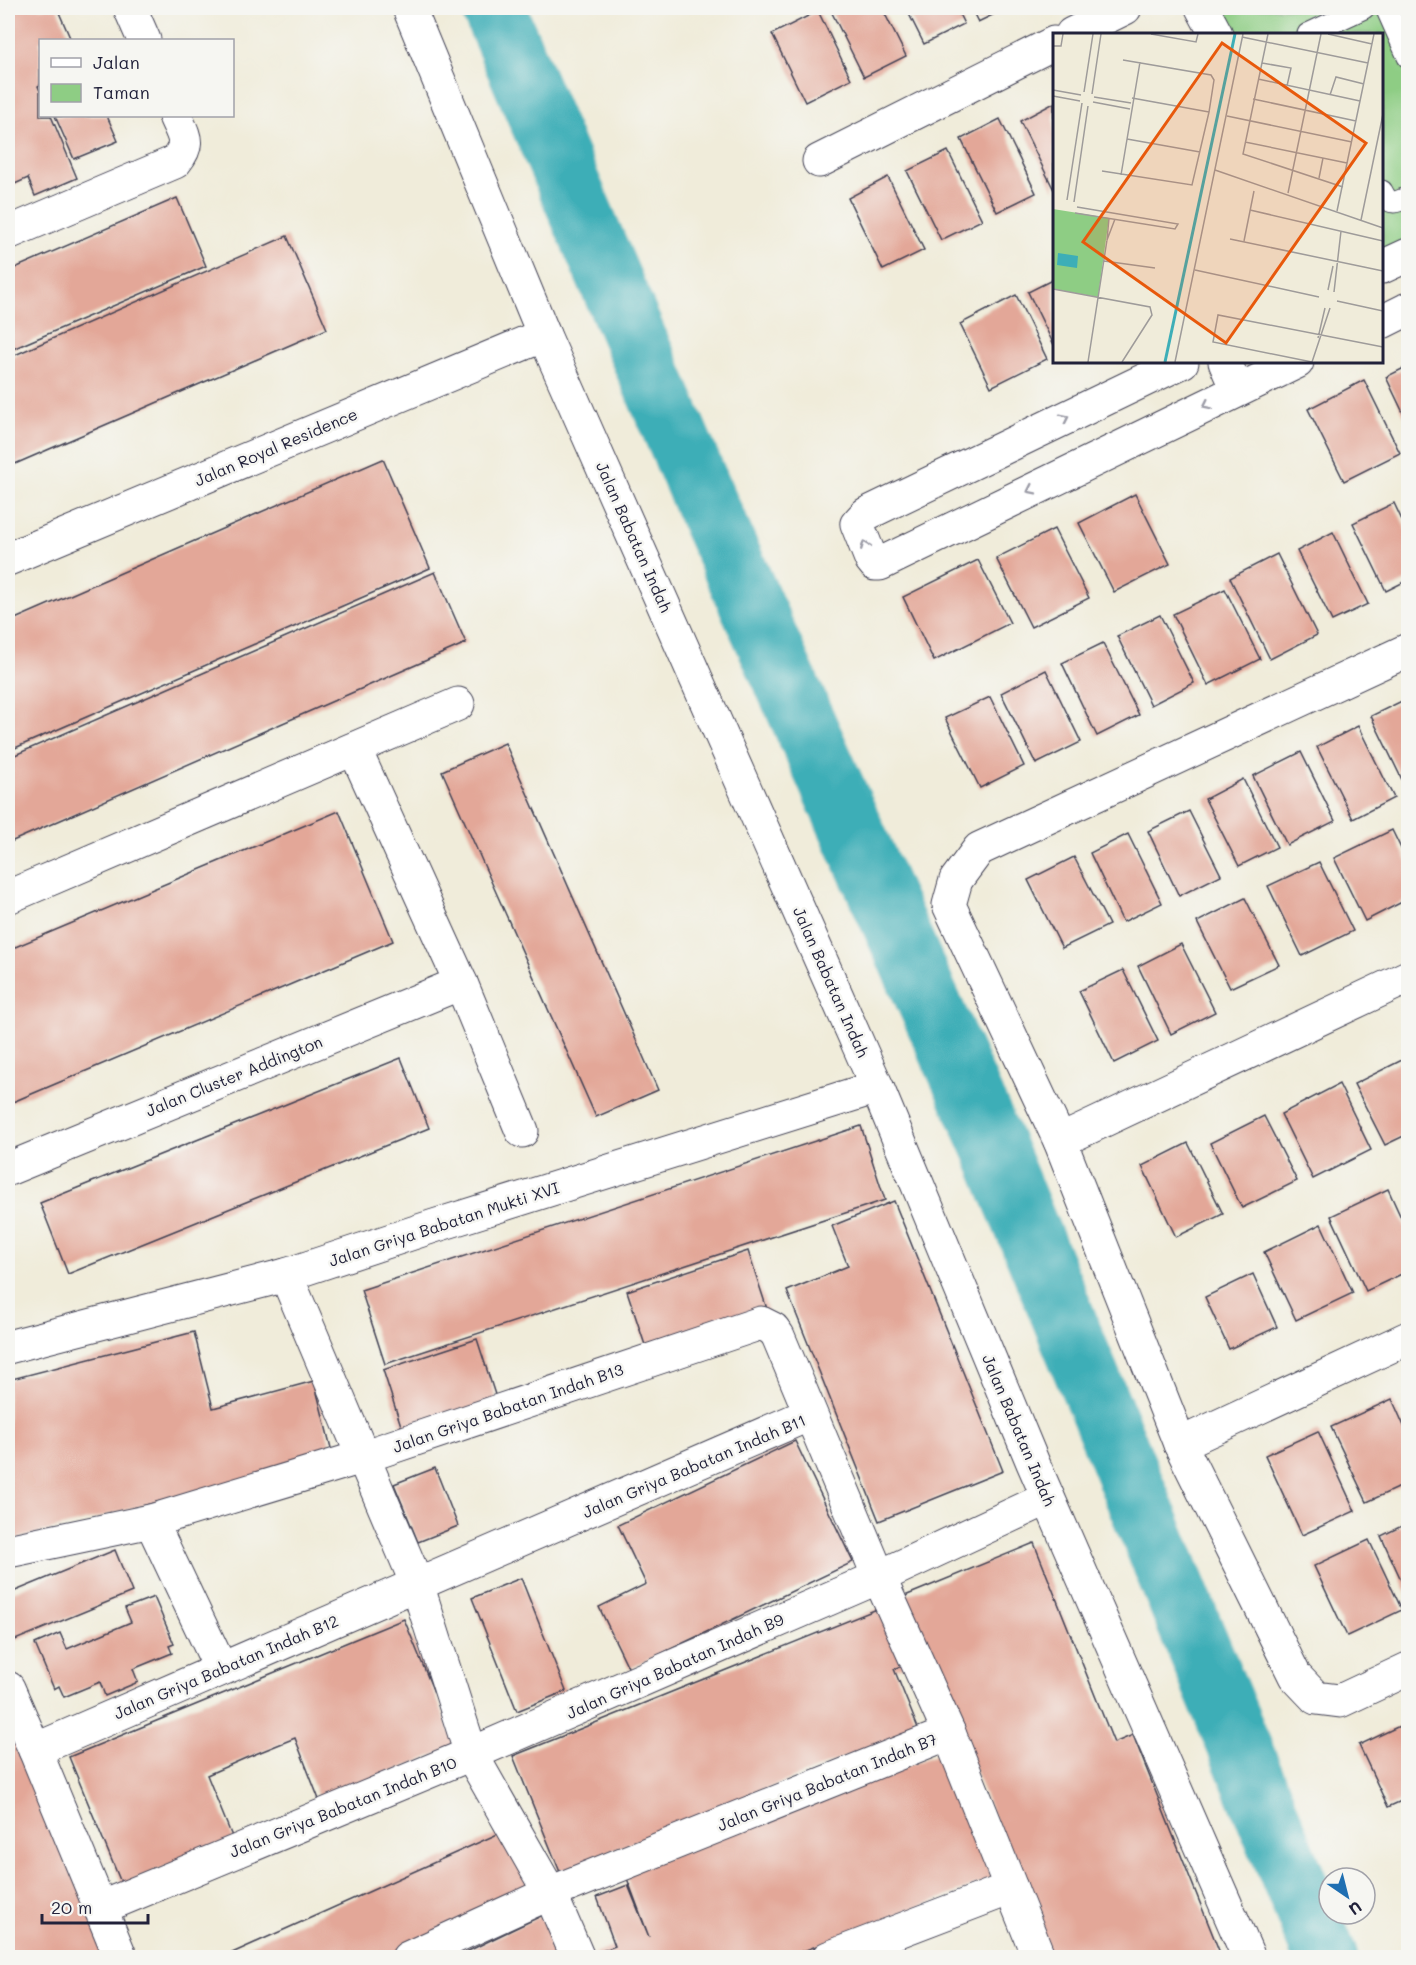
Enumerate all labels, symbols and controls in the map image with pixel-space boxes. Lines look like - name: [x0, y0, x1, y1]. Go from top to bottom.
- inset map: [1053, 33, 1383, 363]
- legend: [39, 39, 234, 117]
- text: Jalan: [93, 50, 140, 74]
- text: Taman: [93, 80, 150, 104]
- one-way arrow: [1202, 397, 1213, 409]
- street label: Jalan Royal Residence: [191, 403, 360, 490]
- one-way arrow: [1059, 413, 1070, 425]
- street label: Jalan Babatan Indah: [592, 458, 677, 615]
- one-way arrow: [1027, 483, 1038, 495]
- one-way arrow: [860, 540, 873, 551]
- street label: Jalan Babatan Indah: [789, 903, 874, 1060]
- street label: Jalan Cluster Addington: [142, 1030, 325, 1121]
- street label: Jalan Griya Babatan Mukti XVI: [326, 1176, 562, 1271]
- street label: Jalan Babatan Indah: [978, 1351, 1061, 1509]
- street label: Jalan Griya Babatan Indah B13: [390, 1358, 626, 1457]
- street label: Jalan Griya Babatan Indah B11: [579, 1409, 809, 1522]
- street label: Jalan Griya Babatan Indah B9: [563, 1608, 787, 1723]
- street label: Jalan Griya Babatan Indah B12: [110, 1610, 341, 1724]
- street label: Jalan Griya Babatan Indah B7: [714, 1728, 940, 1835]
- street label: Jalan Griya Babatan Indah B10: [226, 1751, 460, 1862]
- north arrow: [1317, 1866, 1377, 1926]
- scale bar: [42, 1887, 148, 1925]
- text: 20 m: [51, 1895, 92, 1919]
- text: U: [1345, 1897, 1367, 1921]

